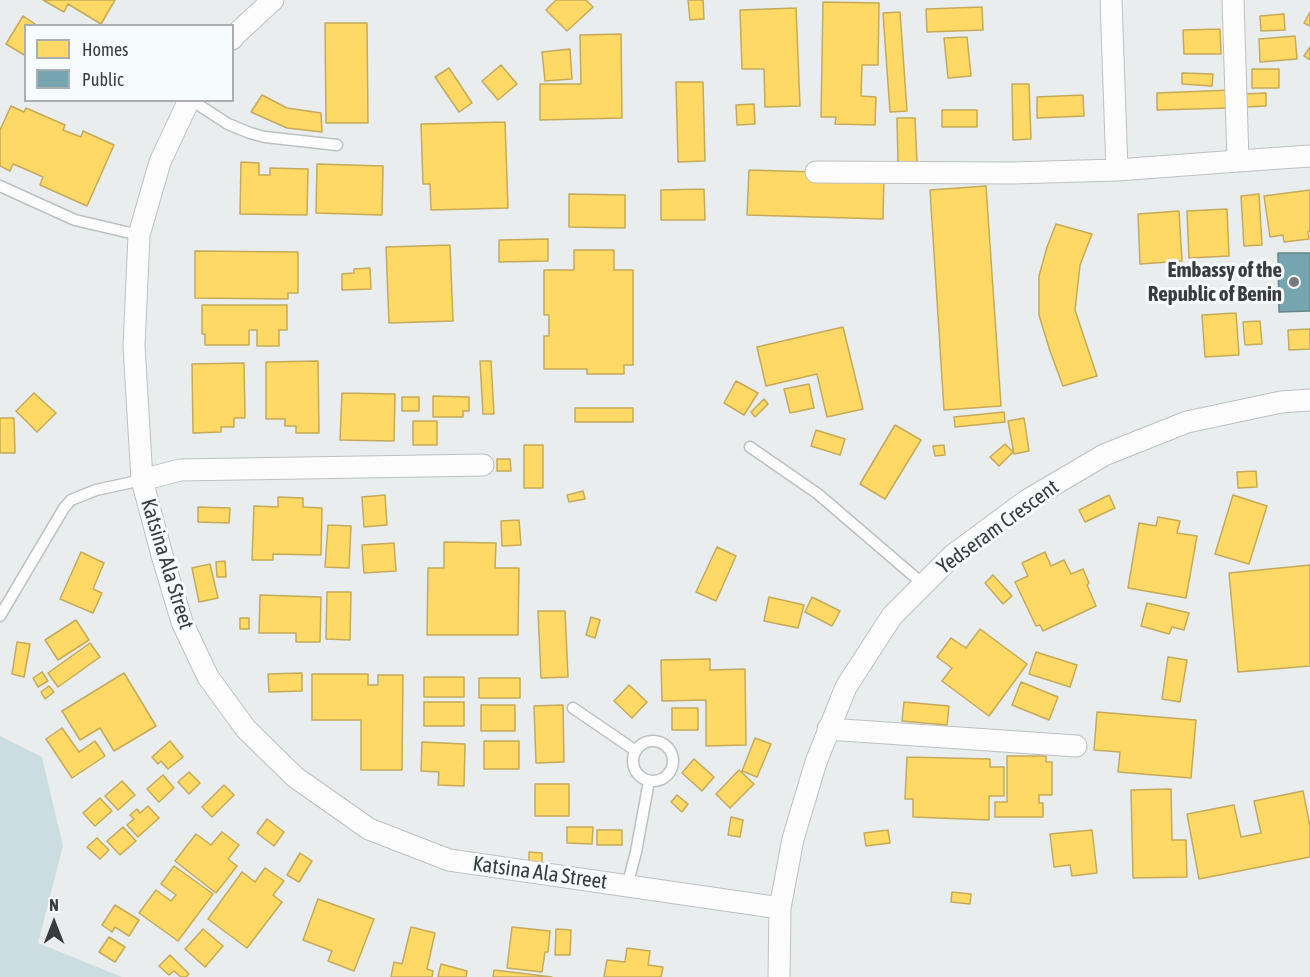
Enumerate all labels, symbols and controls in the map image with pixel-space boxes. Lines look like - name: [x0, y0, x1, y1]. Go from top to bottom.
- legend: [24, 24, 234, 102]
- text: Homes: [82, 39, 128, 60]
- text: Public: [82, 69, 124, 90]
- place label: Embassy of the Republic of Benin: [1148, 257, 1282, 307]
- marker: Embassy of the Republic of Benin: [1287, 275, 1301, 289]
- street label: Yedseram Crescent: [932, 474, 1064, 580]
- street label: Katsina Ala Street: [135, 496, 199, 632]
- street label: Katsina Ala Street: [471, 851, 609, 895]
- north arrow: [24, 893, 84, 953]
- text: N: [49, 896, 59, 914]

